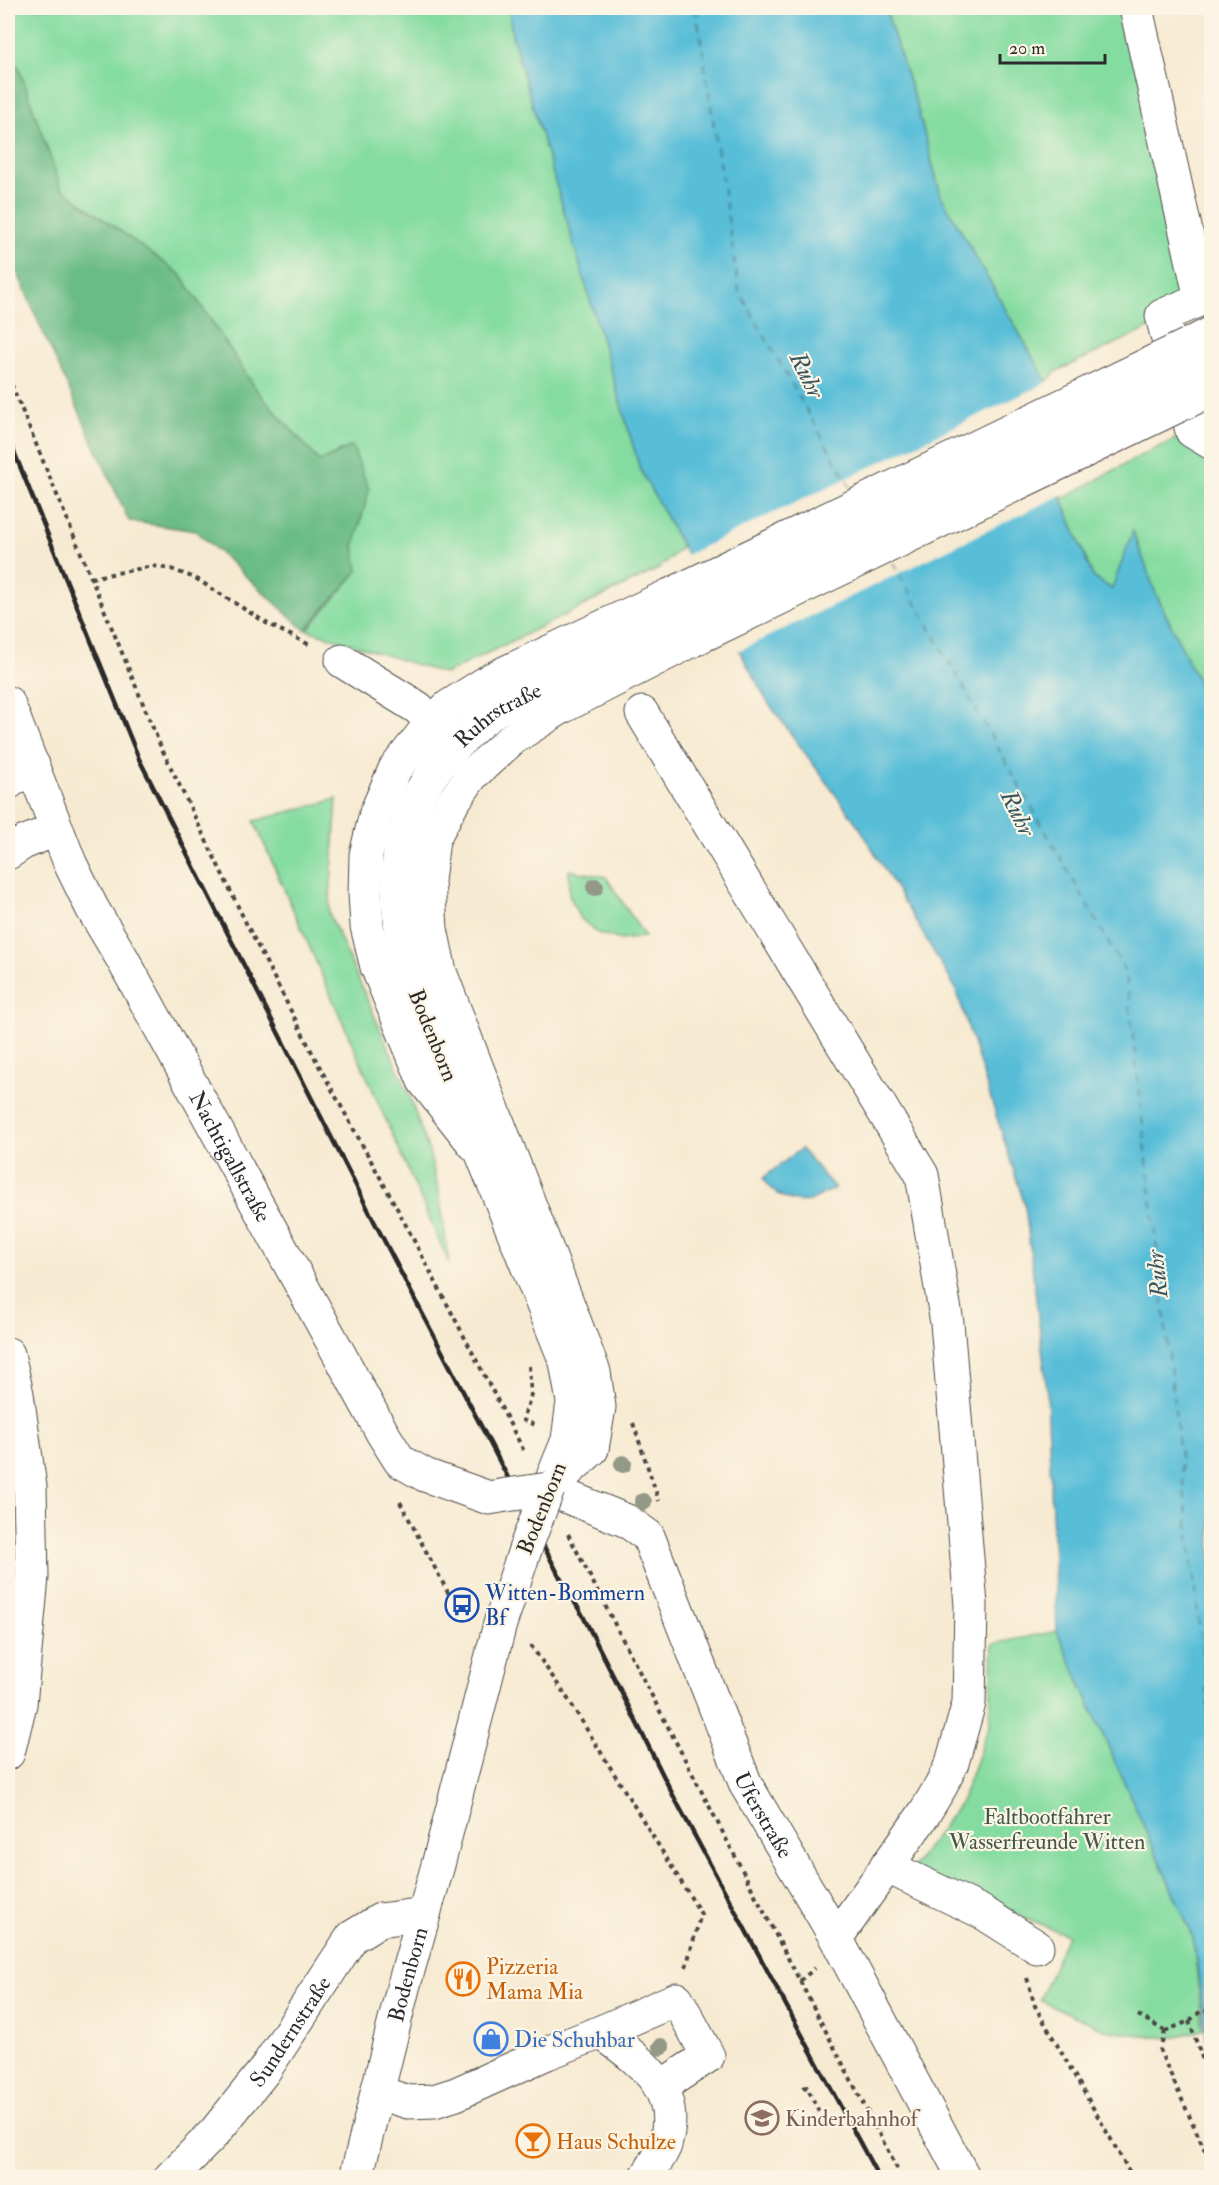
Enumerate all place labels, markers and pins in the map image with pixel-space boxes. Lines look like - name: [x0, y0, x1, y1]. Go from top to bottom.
- place label: Witten-Bommern Bf: [484, 1579, 645, 1632]
- bus stop icon: Witten-Bommern Bf: [444, 1587, 480, 1623]
- place label: Pizzeria Mama Mia: [486, 1953, 584, 2006]
- restaurant icon: Pizzeria Mama Mia: [445, 1961, 481, 1997]
- shop icon: Die Schuhbar: [473, 2021, 509, 2057]
- place label: Die Schuhbar: [514, 2026, 636, 2054]
- school or university icon: Kinderbahnhof: [744, 2100, 780, 2136]
- place label: Kinderbahnhof: [785, 2105, 921, 2133]
- bar icon: Haus Schulze: [515, 2123, 551, 2159]
- place label: Haus Schulze: [556, 2128, 676, 2156]

